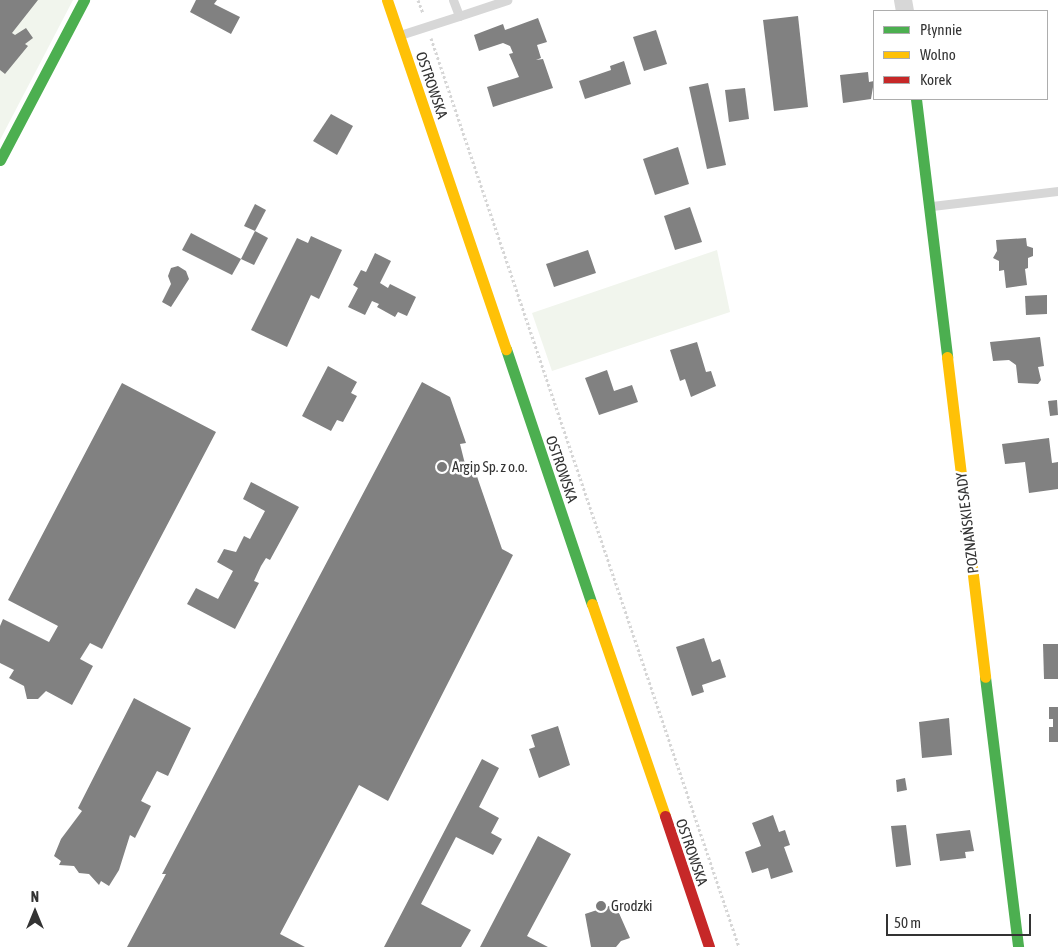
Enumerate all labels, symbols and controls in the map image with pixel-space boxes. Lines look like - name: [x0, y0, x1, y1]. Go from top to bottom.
- legend: [873, 10, 1048, 100]
- text: Płynnie: [920, 21, 962, 38]
- text: Wolno: [920, 46, 956, 63]
- street label: OSTROWSKA: [412, 49, 452, 121]
- text: Korek: [920, 71, 952, 88]
- street label: OSTROWSKA: [542, 433, 582, 505]
- place label: Argip Sp. z o.o.: [452, 458, 527, 476]
- marker: Argip Sp. z o.o.: [436, 461, 448, 473]
- street label: POZNAŃSKIE SADY: [952, 471, 982, 575]
- street label: OSTROWSKA: [672, 816, 712, 888]
- north arrow: [10, 887, 60, 937]
- text: N: [31, 889, 39, 905]
- place label: Grodzki: [611, 897, 653, 915]
- marker: Grodzki: [595, 900, 607, 912]
- scale bar: [888, 904, 1033, 936]
- text: 50 m: [894, 914, 921, 931]

